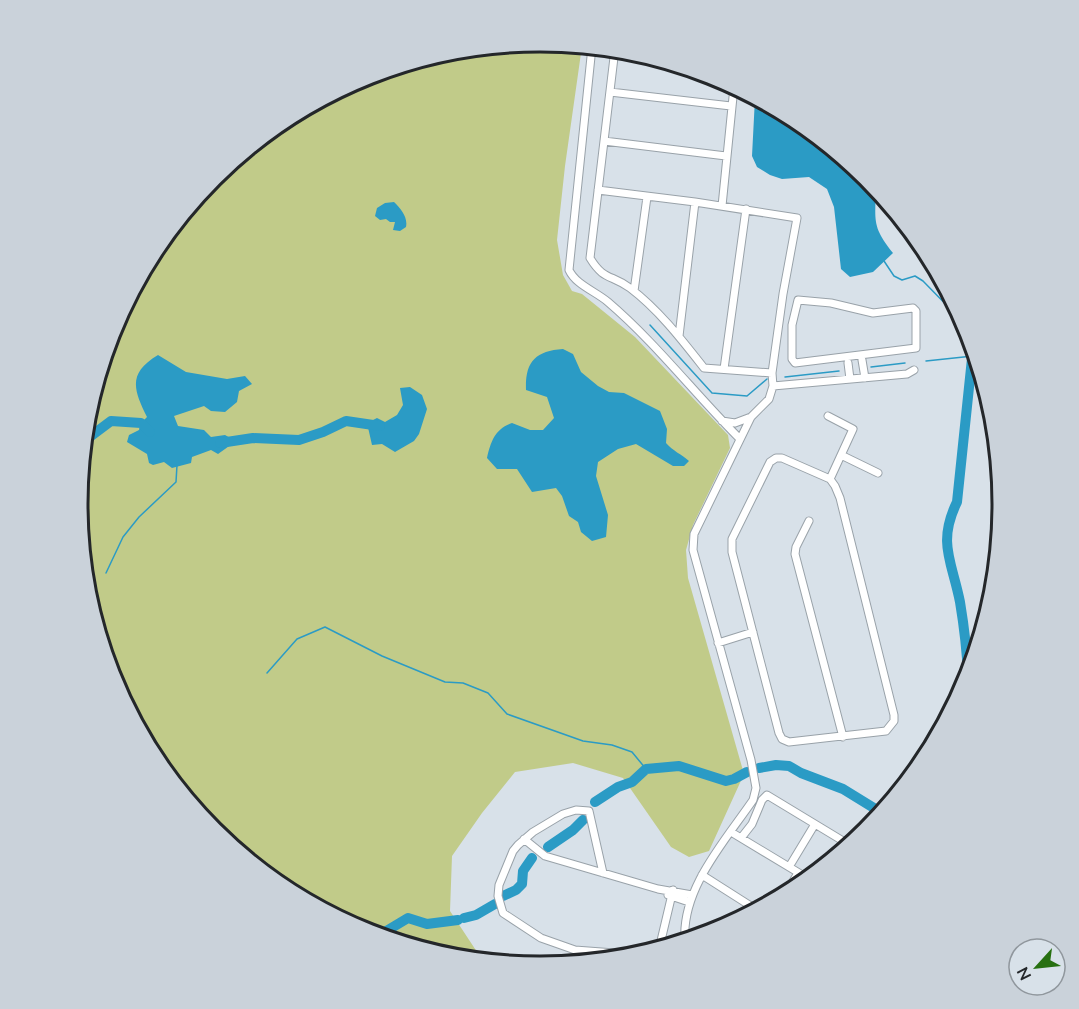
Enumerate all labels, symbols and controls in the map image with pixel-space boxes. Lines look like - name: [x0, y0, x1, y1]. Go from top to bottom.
- north arrow: [1007, 937, 1067, 997]
- text: N: [1012, 964, 1035, 984]

